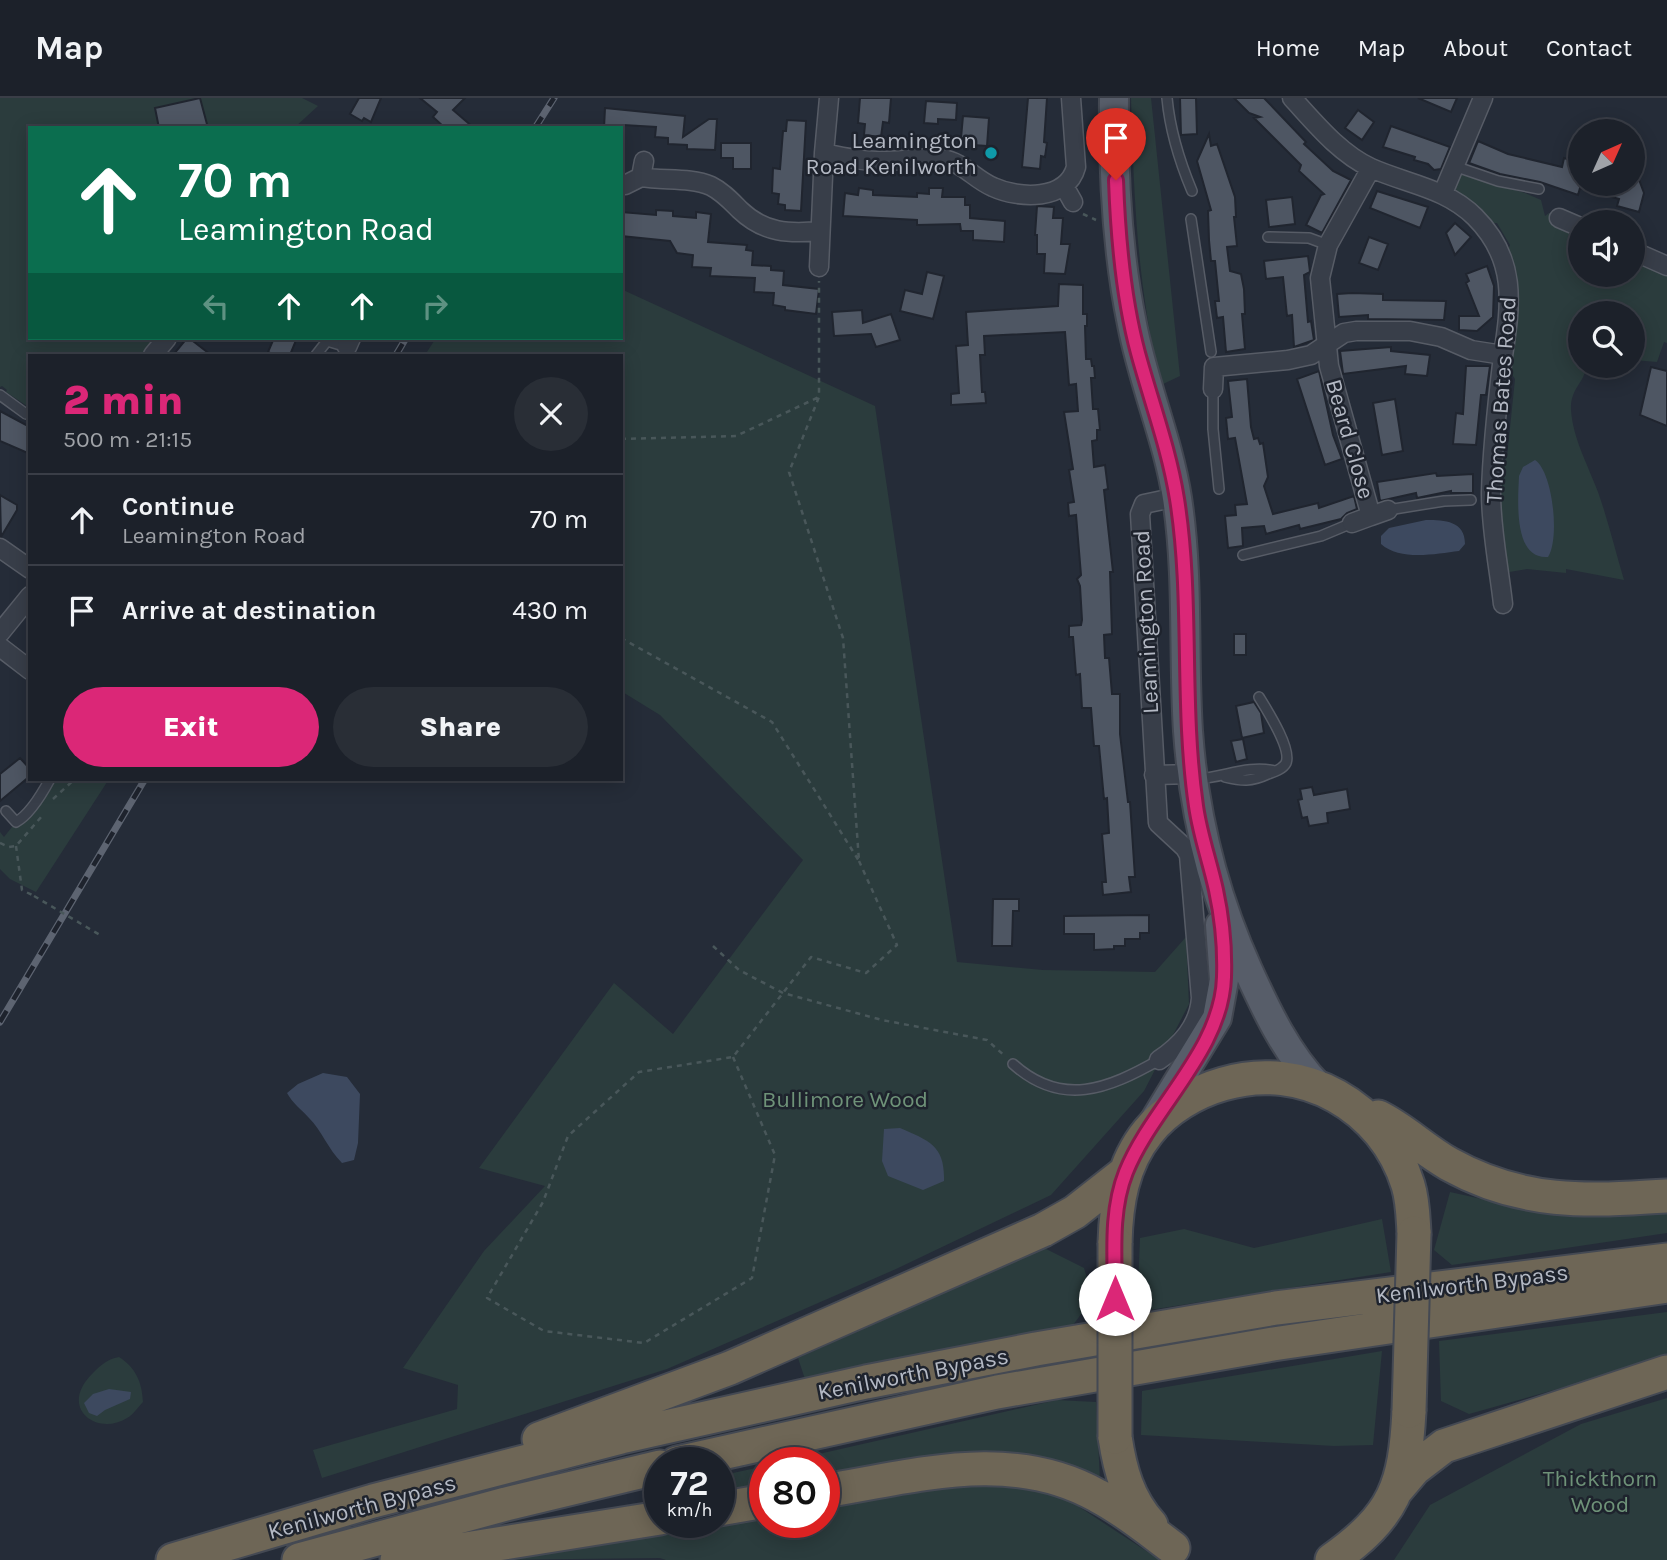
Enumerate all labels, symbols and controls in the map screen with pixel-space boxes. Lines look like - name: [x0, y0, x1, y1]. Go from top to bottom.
- text: Map: [35, 29, 103, 67]
- text: Home: [1256, 34, 1320, 62]
- text: Map: [1358, 34, 1405, 62]
- text: About: [1443, 34, 1508, 62]
- text: Contact: [1546, 34, 1632, 62]
- pin: [1086, 108, 1146, 180]
- icon: arrive: [1097, 119, 1135, 157]
- north arrow: [1568, 119, 1645, 196]
- map controls: [1568, 119, 1645, 378]
- place label: Leamington Road Kenilworth: [806, 127, 977, 180]
- marker: Leamington Road Kenilworth: [983, 145, 999, 161]
- text: 70 m: [178, 152, 292, 209]
- icon: ahead: [63, 154, 154, 245]
- button: sound: [1568, 210, 1645, 287]
- text: Leamington Road: [178, 211, 434, 248]
- icon: left: [197, 287, 235, 325]
- icon: ahead: [270, 287, 308, 325]
- icon: ahead: [343, 287, 381, 325]
- icon: right: [416, 287, 454, 325]
- street label: Thomas Bates Road: [1480, 296, 1522, 504]
- button: search: [1568, 301, 1645, 378]
- text: 2 min: [63, 375, 183, 425]
- street label: Beard Close: [1320, 376, 1380, 502]
- button: close: [514, 377, 588, 451]
- text: 500 m · 21:15: [63, 426, 192, 453]
- text: Continue: [122, 491, 234, 522]
- icon: ahead: [63, 501, 101, 539]
- text: 70 m: [530, 504, 588, 535]
- text: Leamington Road: [122, 522, 306, 549]
- street label: Leamington Road: [1128, 529, 1164, 715]
- icon: arrive: [63, 592, 101, 630]
- text: Arrive at destination: [122, 595, 376, 626]
- text: 430 m: [512, 595, 588, 626]
- button: Exit: [63, 687, 319, 767]
- button: Share: [333, 687, 588, 767]
- park label: Bullimore Wood: [762, 1086, 928, 1113]
- street label: Kenilworth Bypass: [1374, 1259, 1570, 1309]
- position arrow: [1078, 1262, 1152, 1336]
- street label: Kenilworth Bypass: [815, 1342, 1011, 1406]
- speed limit sign: 80: [749, 1447, 840, 1538]
- text: 72: [670, 1463, 709, 1504]
- park label: Thickthorn Wood: [1543, 1465, 1657, 1518]
- street label: Kenilworth Bypass: [265, 1469, 459, 1545]
- text: km/h: [667, 1499, 712, 1521]

